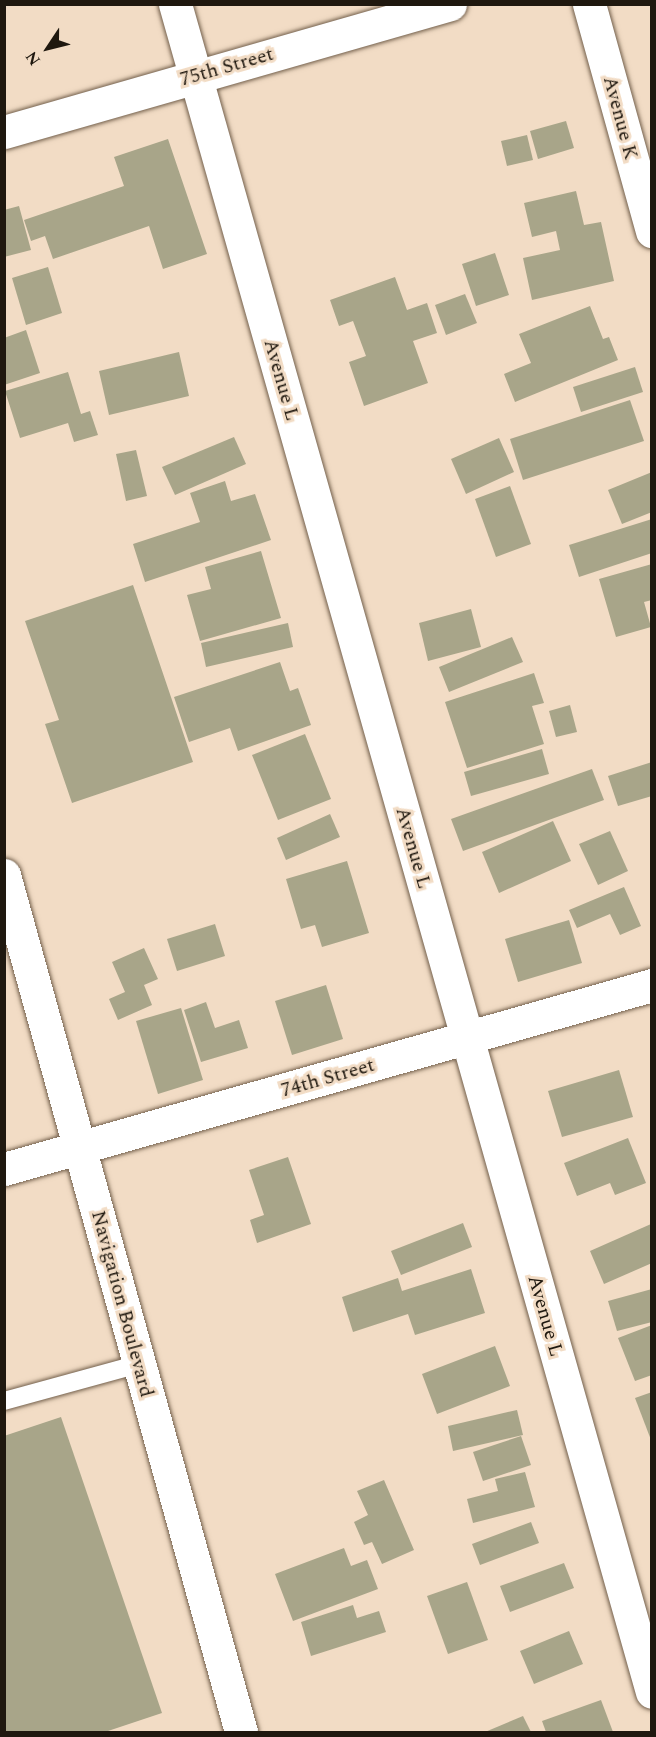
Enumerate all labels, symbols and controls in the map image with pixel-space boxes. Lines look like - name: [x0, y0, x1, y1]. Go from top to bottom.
- north arrow: [18, 18, 78, 78]
- street label: 75th Street: [177, 42, 277, 92]
- text: N: [20, 46, 47, 71]
- street label: Avenue K: [597, 74, 643, 162]
- street label: Avenue L: [258, 336, 304, 424]
- street label: Avenue L: [390, 804, 436, 892]
- street label: 74th Street: [278, 1053, 378, 1103]
- street label: Navigation Boulevard: [86, 1208, 158, 1400]
- street label: Avenue L: [522, 1272, 568, 1360]

